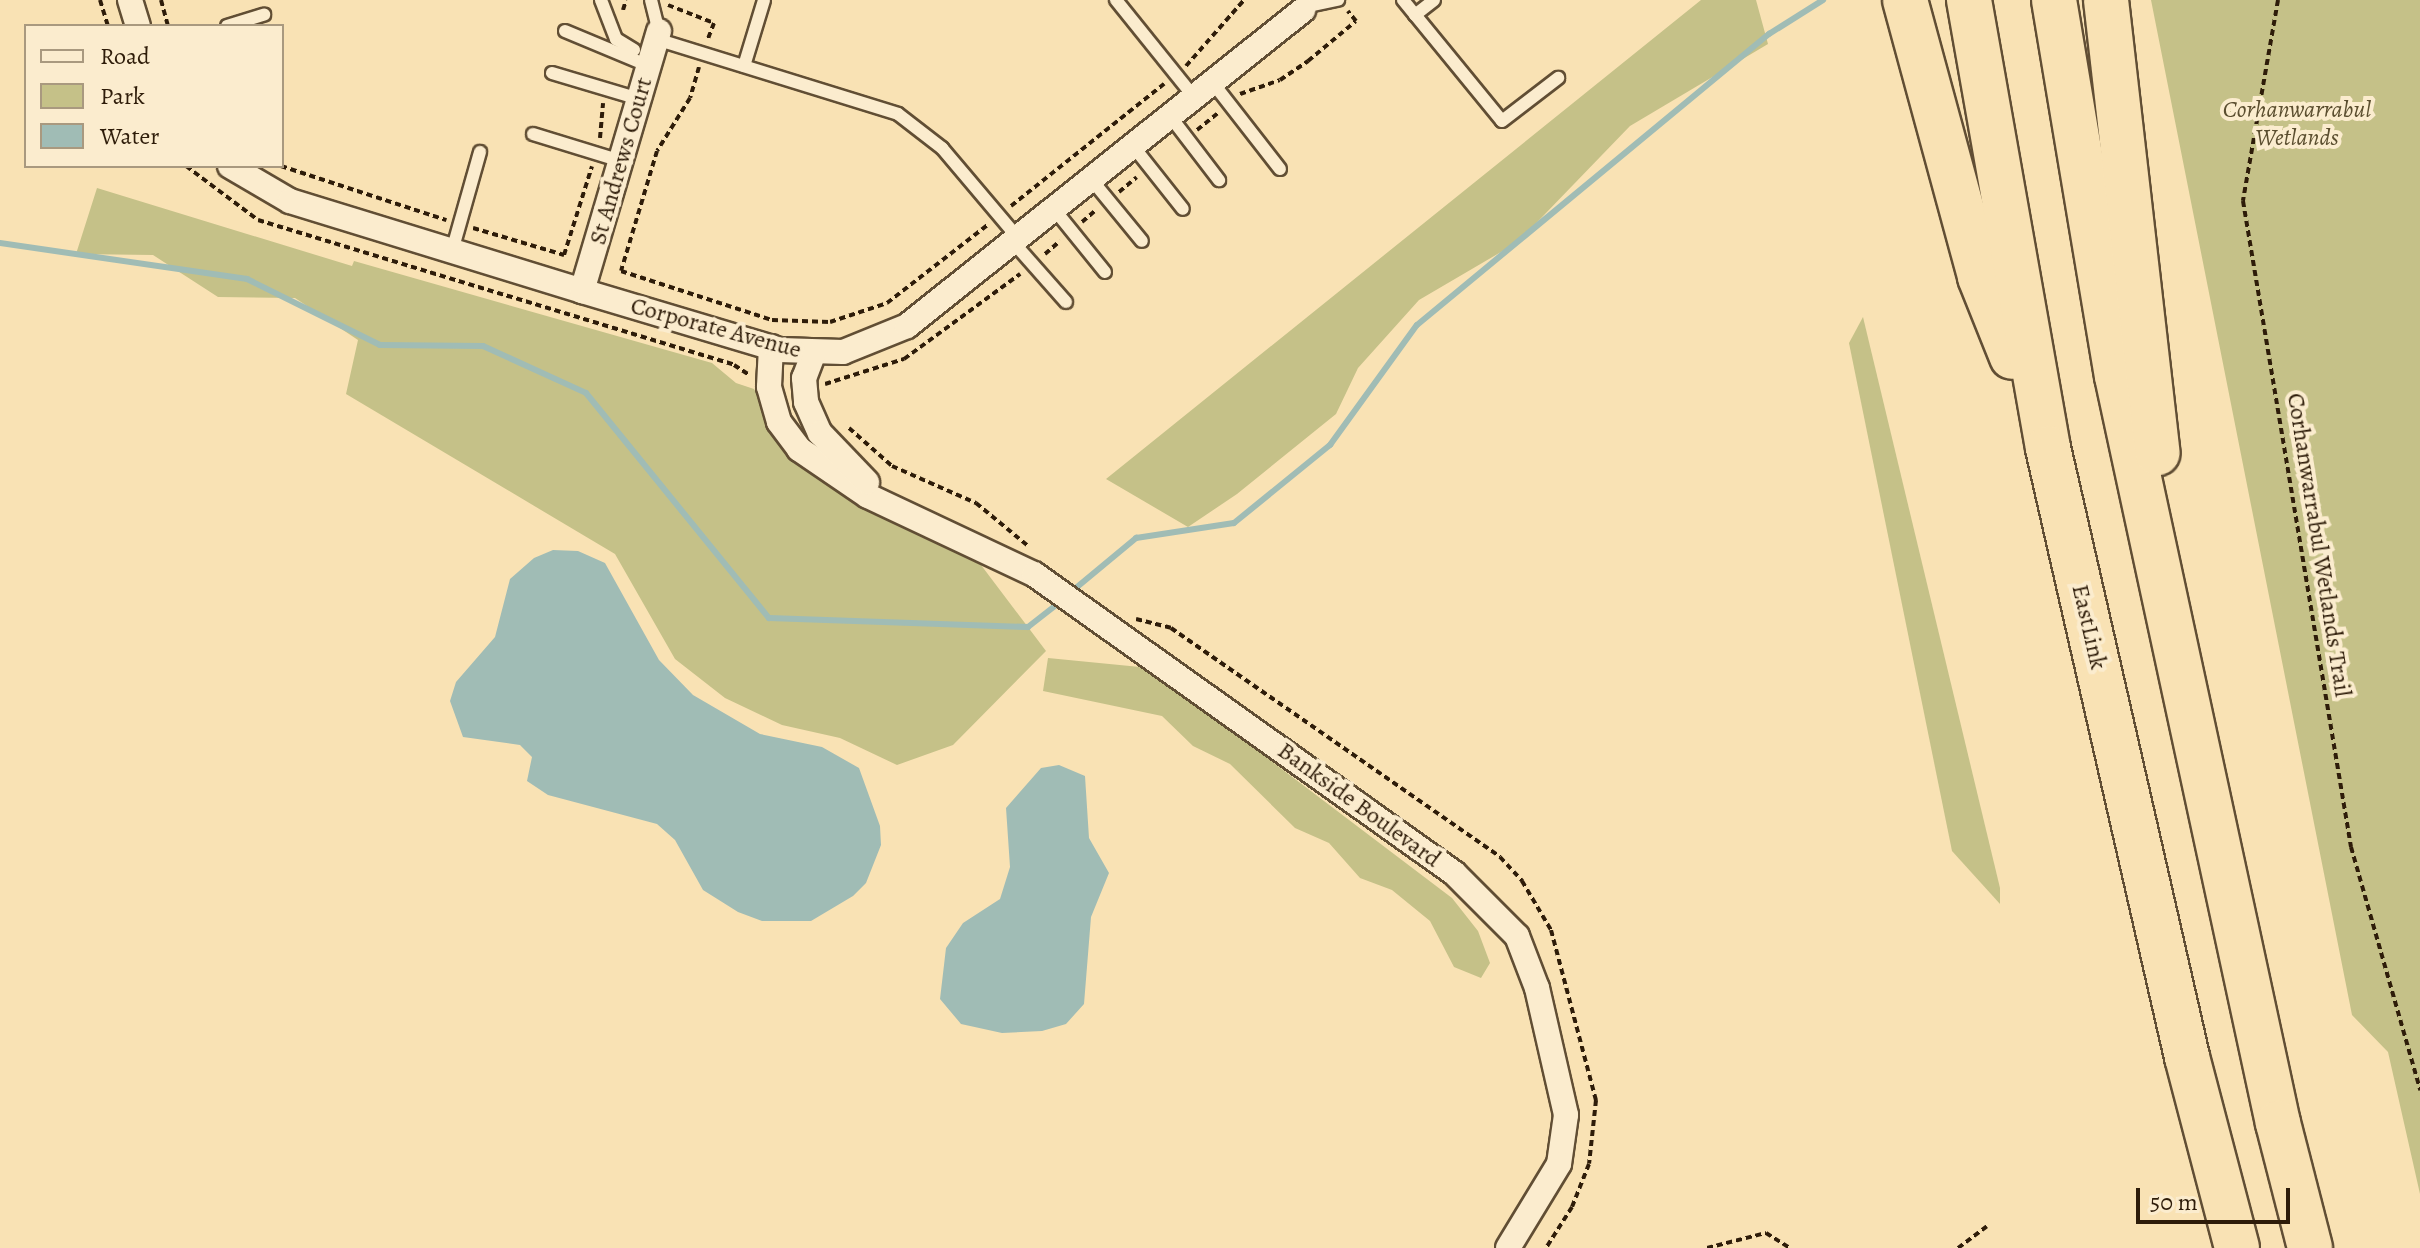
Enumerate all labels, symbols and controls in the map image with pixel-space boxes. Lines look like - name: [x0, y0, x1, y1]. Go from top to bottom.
- legend: [24, 24, 284, 168]
- text: Road: [100, 40, 150, 72]
- street label: St Andrews Court: [583, 74, 659, 248]
- text: Park: [100, 80, 145, 112]
- park label: Corhanwarrabul Wetlands: [2223, 96, 2371, 152]
- text: Water: [100, 120, 160, 152]
- street label: Corporate Avenue: [628, 291, 804, 365]
- street label: Corhanwarrabul Wetlands Trail: [2281, 391, 2357, 699]
- street label: EastLink: [2065, 582, 2113, 672]
- street label: Bankside Boulevard: [1272, 736, 1446, 874]
- scale bar: [2140, 1172, 2294, 1222]
- text: 50 m: [2150, 1186, 2198, 1218]

